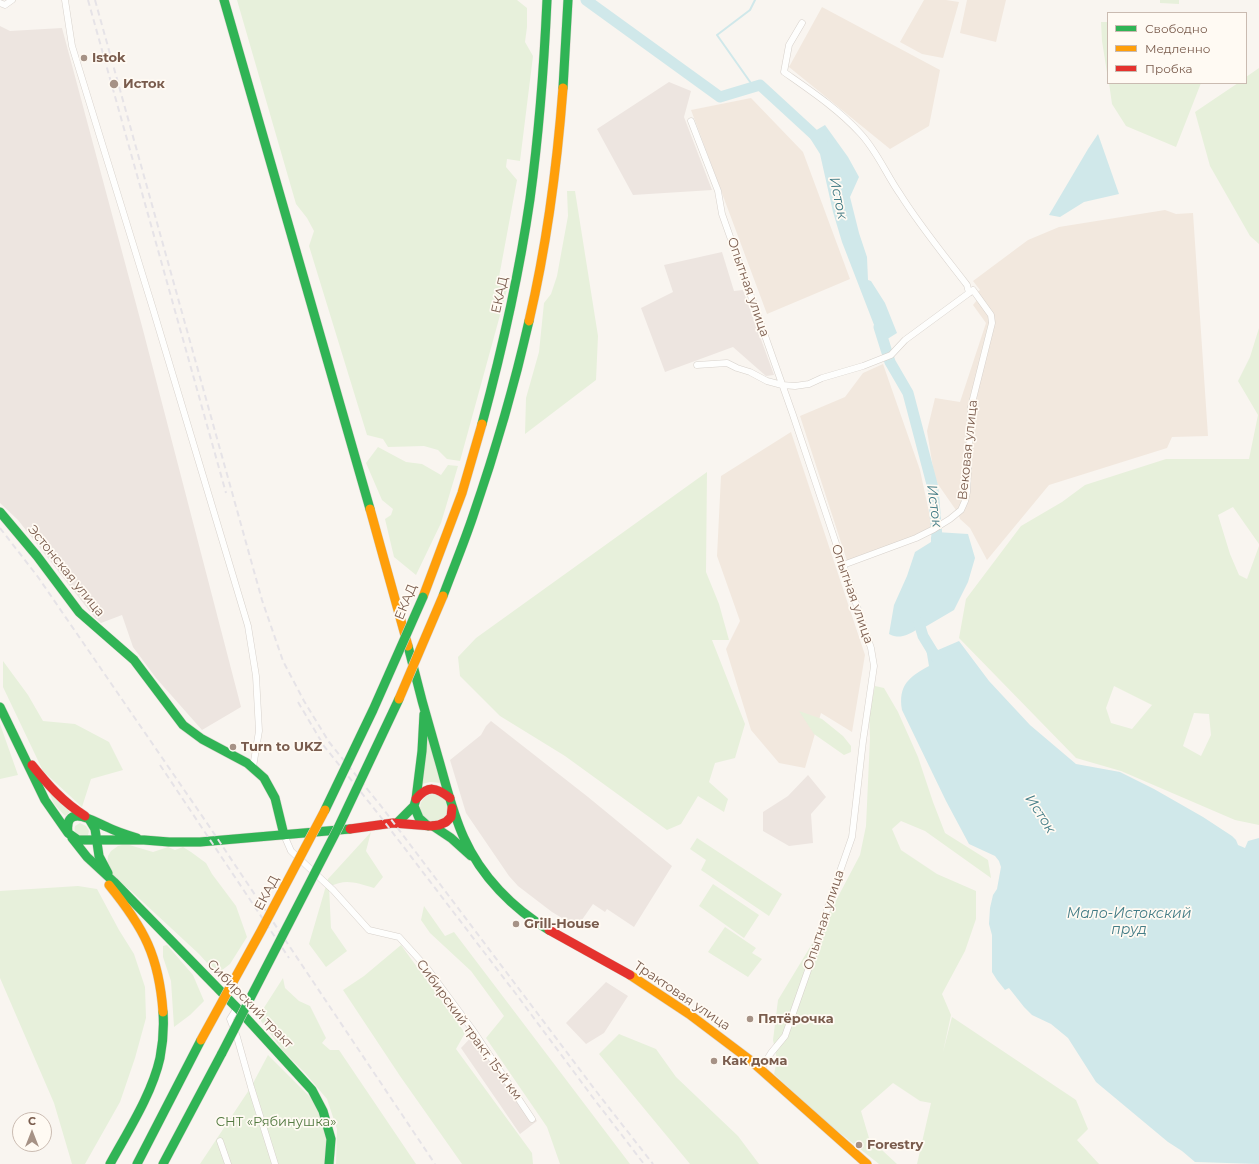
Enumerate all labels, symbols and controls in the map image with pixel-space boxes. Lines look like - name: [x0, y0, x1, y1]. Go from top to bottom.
- legend: [1107, 12, 1247, 84]
- text: Свободно: [1145, 21, 1208, 36]
- text: Медленно: [1145, 41, 1210, 56]
- place label: Istok: [92, 50, 126, 66]
- marker: Istok: [79, 53, 89, 63]
- text: Пробка: [1145, 61, 1193, 76]
- place label: Исток: [123, 76, 165, 92]
- marker: Исток: [108, 78, 120, 90]
- water label: Исток: [825, 175, 851, 221]
- street label: Опытная улица: [724, 235, 772, 339]
- street label: ЕКАД: [488, 275, 512, 315]
- street label: Вековая улица: [955, 399, 981, 501]
- water label: Исток: [923, 484, 945, 528]
- street label: Эстонская улица: [24, 522, 108, 620]
- street label: Опытная улица: [828, 542, 876, 646]
- street label: ЕКАД: [392, 582, 420, 622]
- place label: Turn to UKZ: [241, 739, 322, 755]
- marker: Turn to UKZ: [228, 742, 238, 752]
- water label: Исток: [1021, 791, 1059, 837]
- street label: Опытная улица: [800, 868, 848, 972]
- street label: ЕКАД: [251, 873, 283, 913]
- water label: Мало-Истокский пруд: [1067, 906, 1191, 938]
- place label: Grill-House: [524, 916, 599, 932]
- marker: Grill-House: [511, 919, 521, 929]
- street label: Сибирский тракт: [204, 956, 296, 1052]
- street label: Сибирский тракт, 15-й км: [413, 957, 525, 1103]
- street label: Трактовая улица: [631, 958, 733, 1034]
- place label: Пятёрочка: [758, 1011, 834, 1027]
- marker: Пятёрочка: [745, 1014, 755, 1024]
- place label: Как дома: [722, 1053, 787, 1069]
- marker: Как дома: [709, 1056, 719, 1066]
- north arrow: [12, 1112, 52, 1152]
- text: С: [28, 1114, 36, 1128]
- park label: СНТ «Рябинушка»: [216, 1114, 336, 1130]
- place label: Forestry: [867, 1137, 923, 1153]
- marker: Forestry: [854, 1140, 864, 1150]

